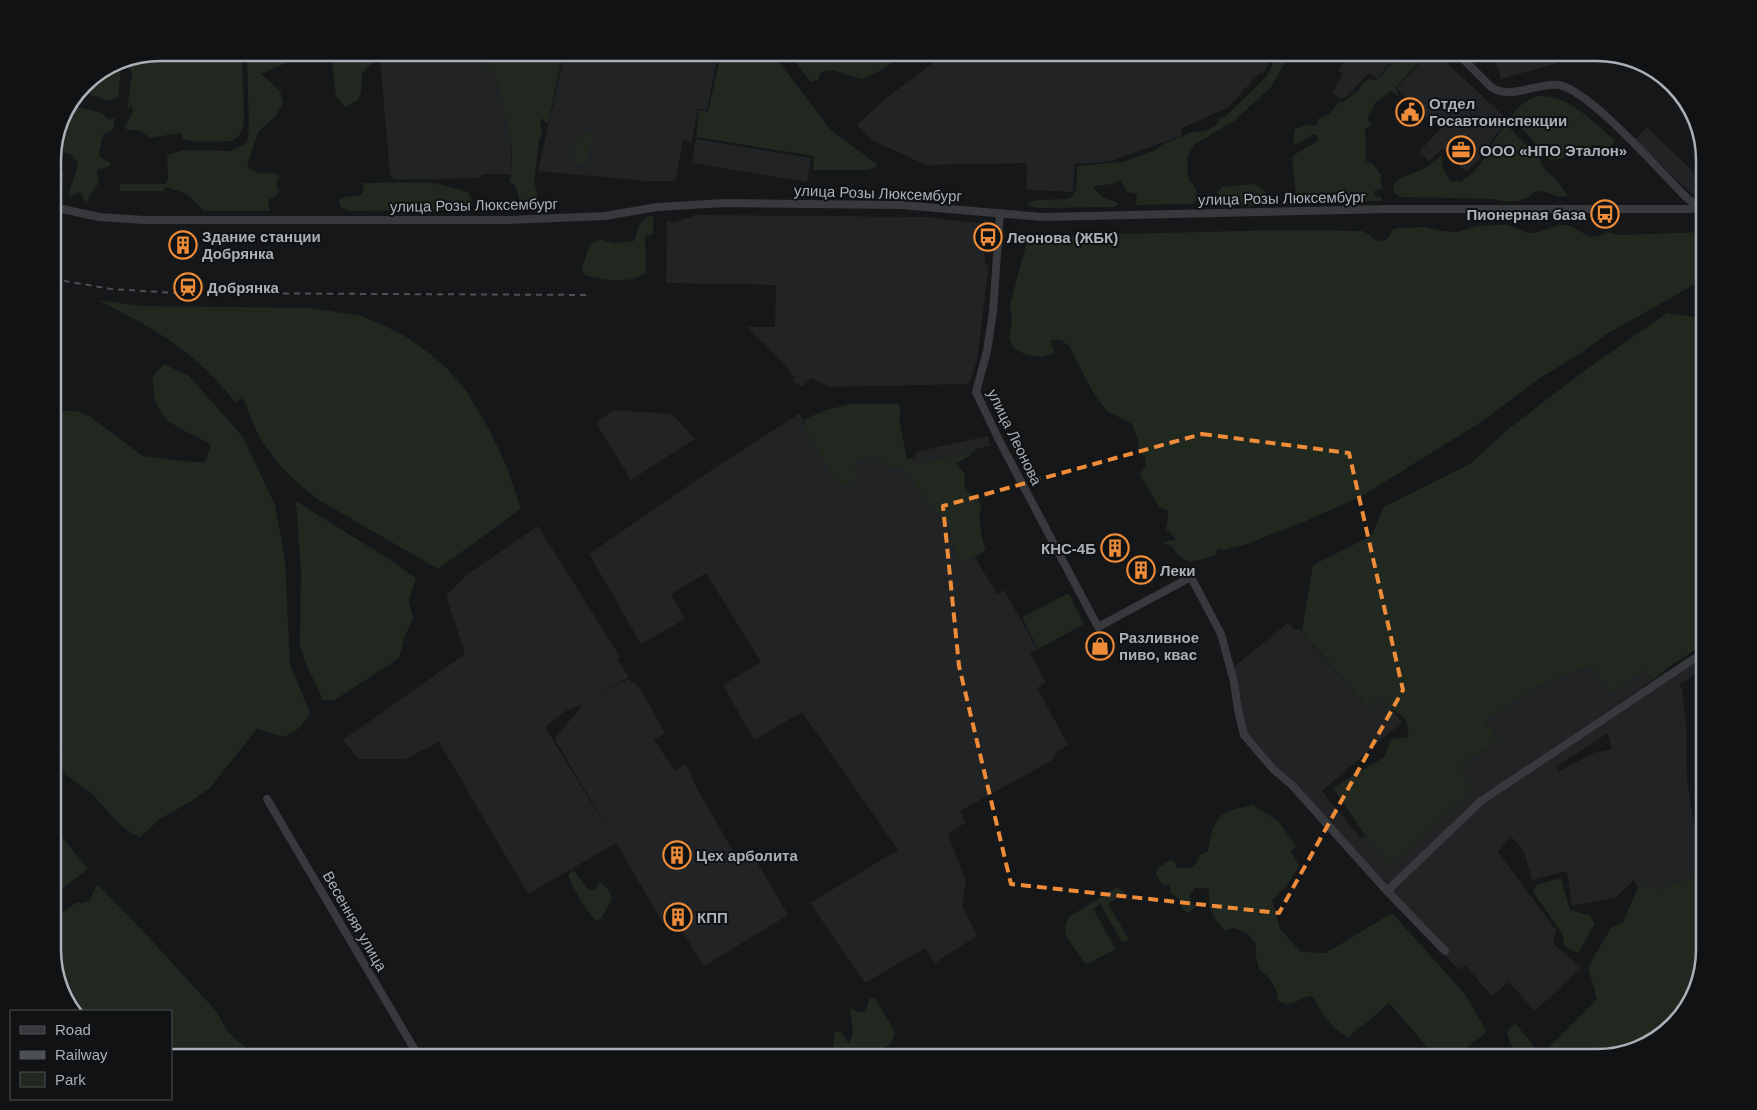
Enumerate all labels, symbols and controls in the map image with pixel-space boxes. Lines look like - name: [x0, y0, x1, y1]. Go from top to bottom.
- place label: Отдел Госавтоинспекции: [1429, 95, 1567, 129]
- public building icon: Отдел Госавтоинспекции: [1395, 97, 1425, 127]
- office icon: ООО «НПО Эталон»: [1446, 135, 1476, 165]
- place label: ООО «НПО Эталон»: [1480, 142, 1627, 159]
- street label: улица Розы Люксембург: [794, 182, 963, 204]
- street label: улица Розы Люксембург: [1198, 188, 1367, 208]
- street label: улица Розы Люксембург: [390, 195, 559, 215]
- bus stop icon: Пионерная база: [1590, 199, 1620, 229]
- place label: Пионерная база: [1467, 206, 1587, 223]
- bus stop icon: Леонова (ЖБК): [973, 222, 1003, 252]
- place label: Здание станции Добрянка: [202, 228, 321, 262]
- place label: Леонова (ЖБК): [1007, 229, 1118, 246]
- building icon: Здание станции Добрянка: [168, 230, 198, 260]
- station icon: Добрянка: [173, 272, 203, 302]
- place label: Добрянка: [207, 279, 280, 296]
- street label: улица Леонова: [984, 386, 1046, 488]
- building icon: КНС-4Б: [1100, 533, 1130, 563]
- place label: КНС-4Б: [1041, 540, 1096, 557]
- building icon: Леки: [1126, 555, 1156, 585]
- place label: Леки: [1160, 562, 1196, 579]
- place label: Разливное пиво, квас: [1119, 629, 1199, 663]
- shop icon: Разливное пиво, квас: [1085, 631, 1115, 661]
- building icon: Цех арболита: [662, 840, 692, 870]
- place label: Цех арболита: [696, 847, 798, 864]
- street label: Весенняя улица: [320, 868, 391, 974]
- building icon: КПП: [663, 902, 693, 932]
- place label: КПП: [697, 909, 728, 926]
- legend: [10, 1010, 172, 1100]
- text: Road: [55, 1021, 91, 1038]
- text: Railway: [55, 1046, 108, 1063]
- text: Park: [55, 1071, 86, 1088]

